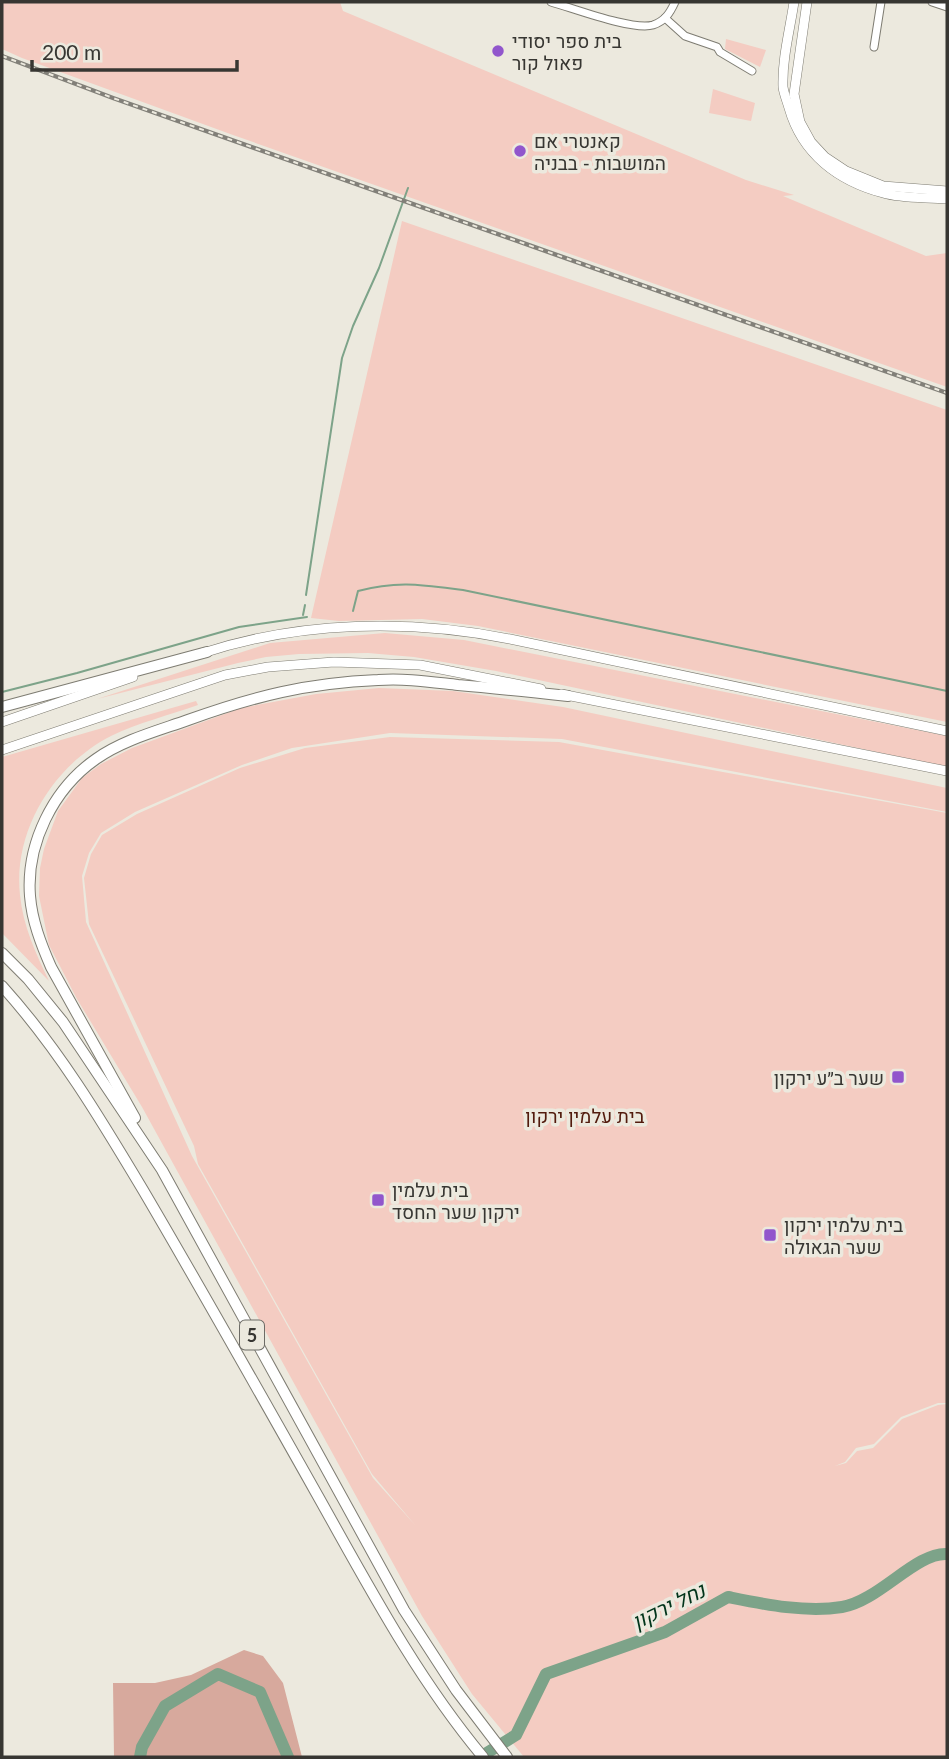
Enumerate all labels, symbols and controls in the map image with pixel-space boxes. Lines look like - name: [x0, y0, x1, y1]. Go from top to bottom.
- scale bar: [32, 28, 236, 72]
- place label: בית ספר יסודי פאול קור: [512, 29, 622, 74]
- text: 200 m: [42, 39, 101, 64]
- marker: בית ספר יסודי פאול קור: [490, 43, 506, 59]
- place label: קאנטרי אם המושבות - בבניה: [534, 129, 666, 174]
- marker: קאנטרי אם המושבות - בבניה: [512, 143, 528, 159]
- place label: שער ב״ע ירקון: [774, 1066, 884, 1089]
- marker: שער ב״ע ירקון: [890, 1069, 906, 1085]
- park label: בית עלמין ירקון: [525, 1104, 645, 1127]
- place label: בית עלמין ירקון שער החסד: [392, 1178, 520, 1223]
- marker: בית עלמין ירקון שער החסד: [370, 1192, 386, 1208]
- place label: בית עלמין ירקון שער הגאולה: [784, 1213, 903, 1258]
- marker: בית עלמין ירקון שער הגאולה: [762, 1227, 778, 1243]
- road number: 5: [240, 1320, 264, 1350]
- water label: נחל ירקון: [627, 1576, 710, 1634]

